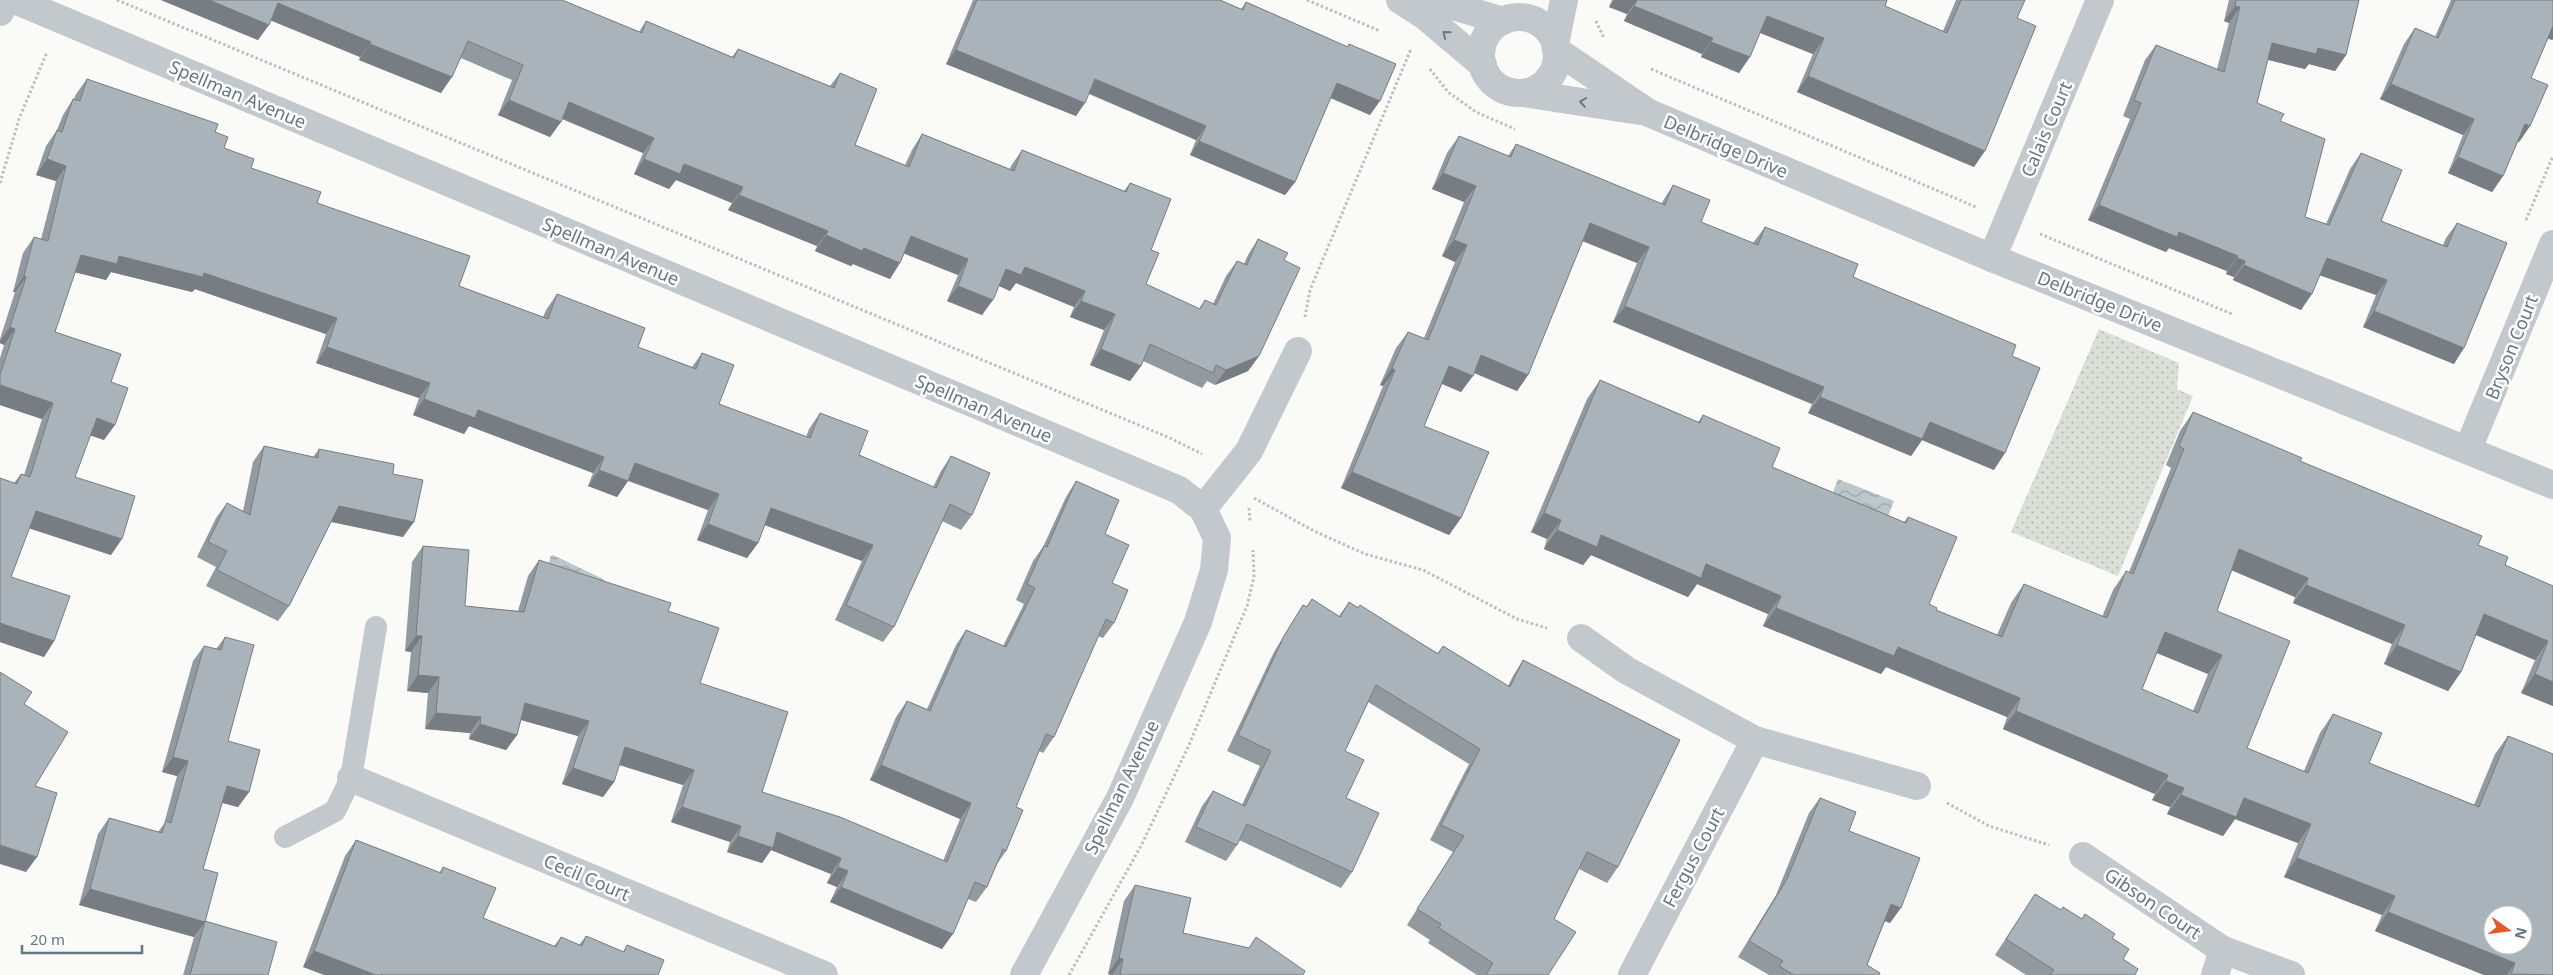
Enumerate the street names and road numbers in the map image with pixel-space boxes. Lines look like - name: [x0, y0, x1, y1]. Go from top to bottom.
- street label: Spellman Avenue: [166, 54, 310, 134]
- street label: Calais Court: [2015, 77, 2077, 180]
- street label: Delbridge Drive: [1660, 109, 1792, 183]
- street label: Spellman Avenue: [539, 211, 683, 291]
- street label: Delbridge Drive: [2034, 265, 2166, 337]
- street label: Bryson Court: [2479, 291, 2543, 403]
- street label: Spellman Avenue: [912, 368, 1056, 448]
- street label: Spellman Avenue: [1078, 716, 1164, 858]
- street label: Fergus Court: [1657, 803, 1730, 911]
- street label: Cecil Court: [540, 848, 634, 906]
- street label: Gibson Court: [2100, 862, 2206, 944]

